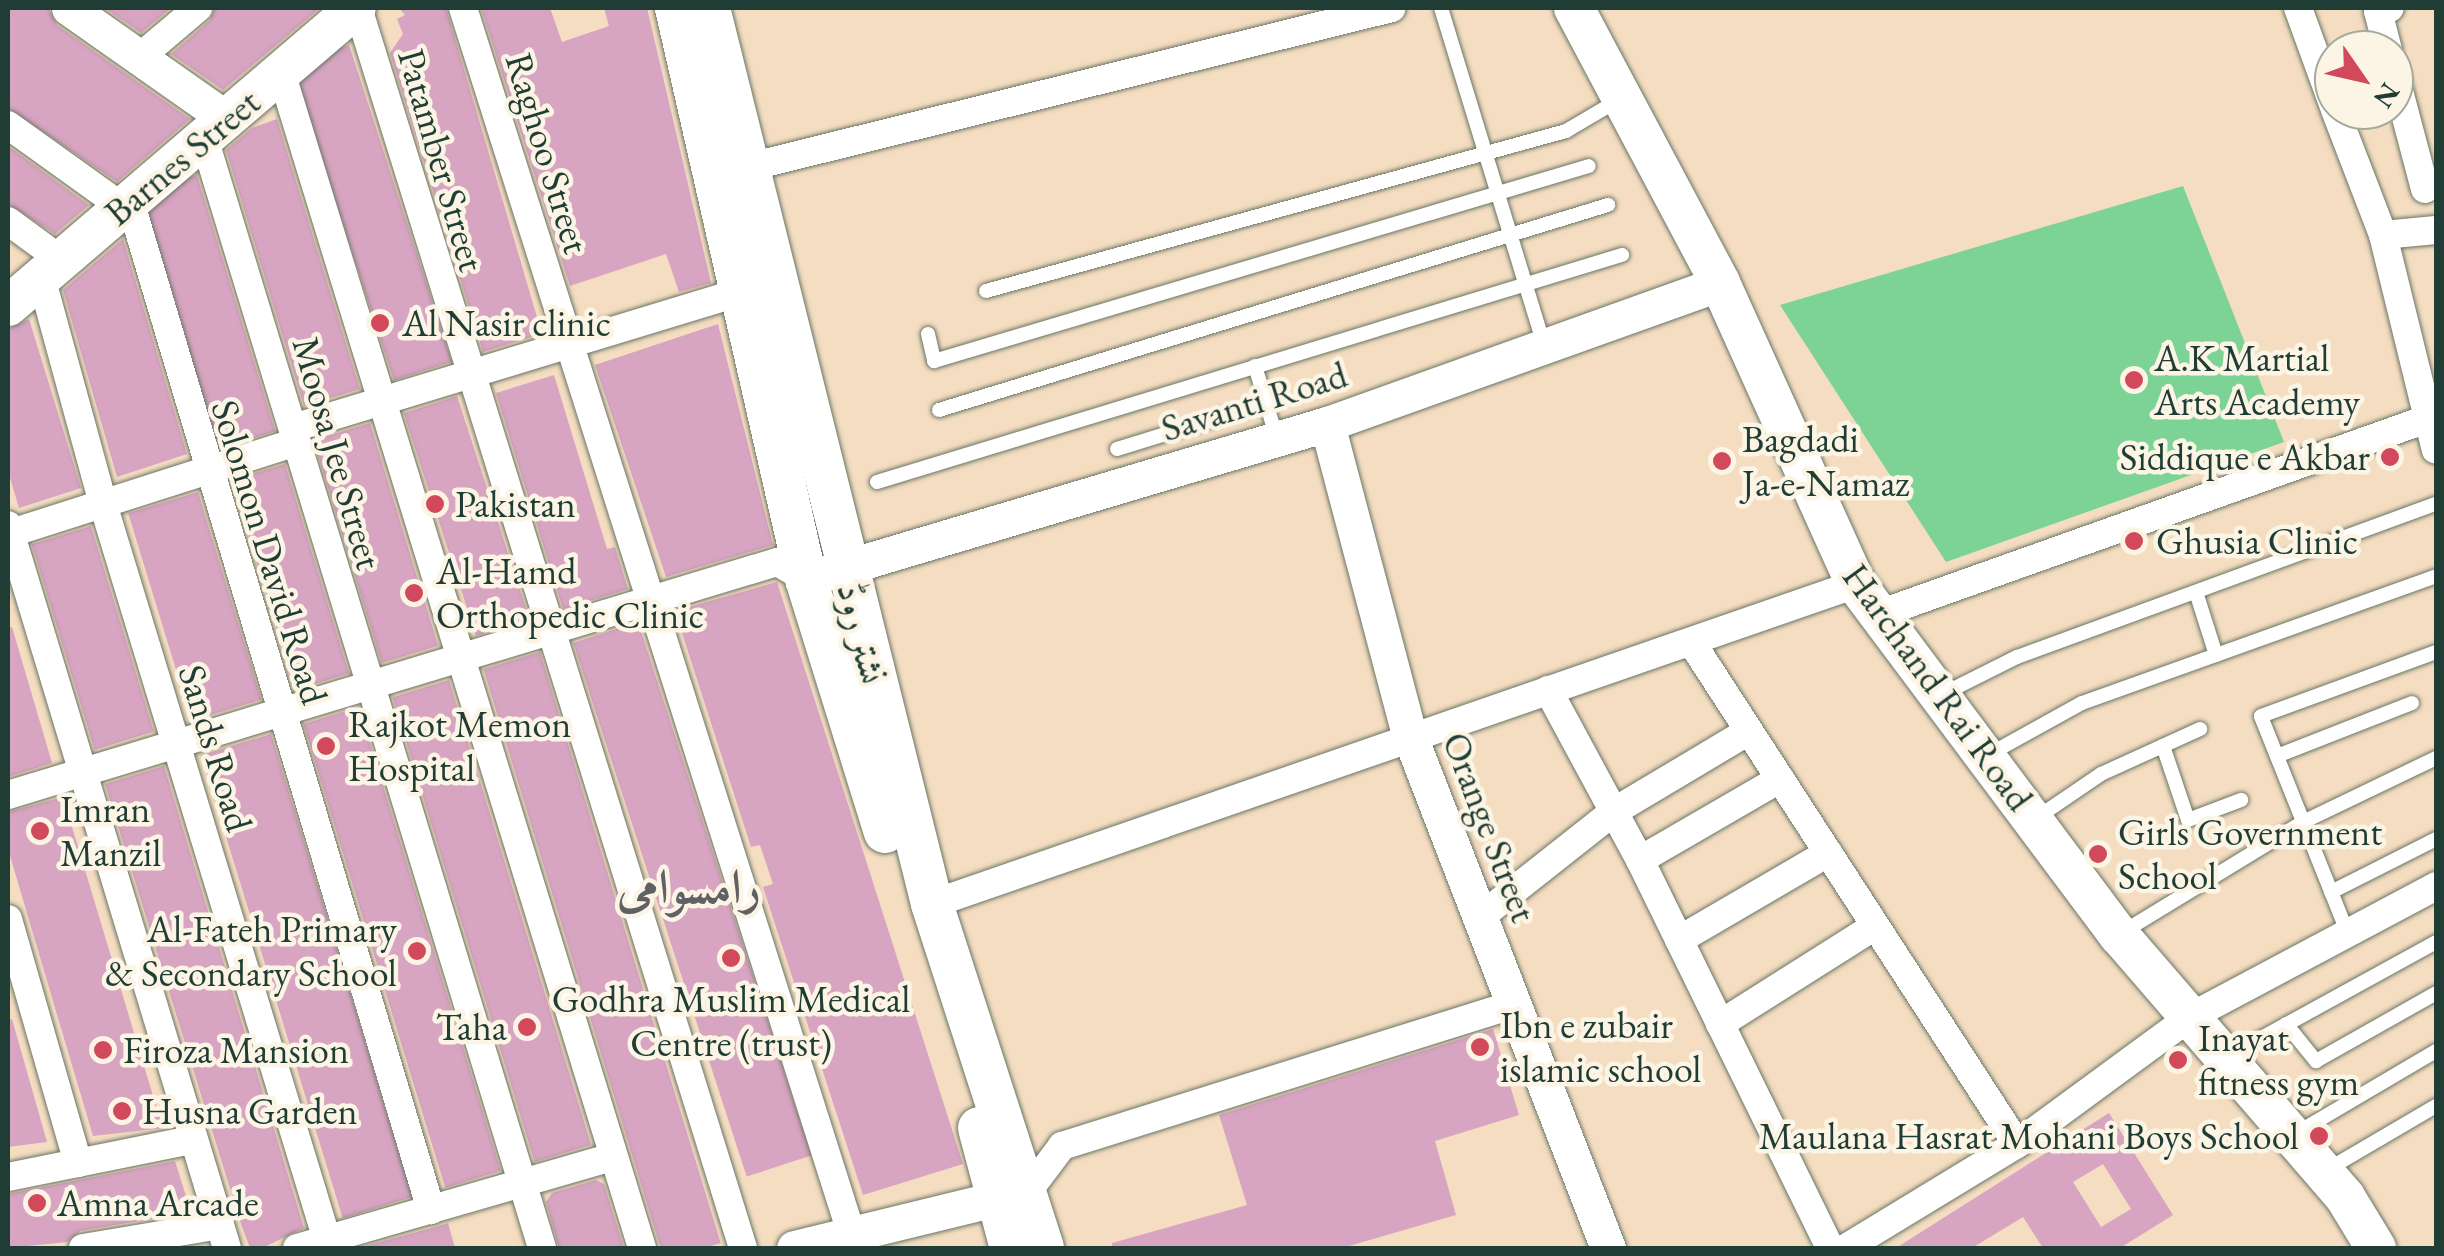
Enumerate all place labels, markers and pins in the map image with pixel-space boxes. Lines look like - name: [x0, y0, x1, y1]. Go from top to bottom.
- place label: Al Nasir clinic: [402, 300, 611, 346]
- marker: Al Nasir clinic: [367, 310, 393, 336]
- place label: A.K Martial Arts Academy: [2154, 335, 2360, 424]
- marker: A.K Martial Arts Academy: [2123, 369, 2145, 391]
- place label: Bagdadi Ja-e-Namaz: [1742, 416, 1909, 506]
- place label: Siddique e Akbar: [2120, 434, 2370, 480]
- marker: Siddique e Akbar: [2379, 446, 2401, 468]
- marker: Bagdadi Ja-e-Namaz: [1711, 450, 1733, 472]
- place label: Pakistan: [455, 481, 576, 527]
- marker: Pakistan: [424, 493, 446, 515]
- place label: Ghusia Clinic: [2156, 518, 2358, 564]
- marker: Ghusia Clinic: [2121, 528, 2147, 554]
- place label: Al-Hamd Orthopedic Clinic: [436, 548, 704, 638]
- marker: Al-Hamd Orthopedic Clinic: [401, 580, 427, 606]
- place label: Rajkot Memon Hospital: [348, 701, 571, 791]
- marker: Rajkot Memon Hospital: [313, 733, 339, 759]
- place label: Imran Manzil: [60, 786, 161, 876]
- place label: Girls Government School: [2118, 809, 2382, 898]
- marker: Imran Manzil: [29, 820, 51, 842]
- marker: Girls Government School: [2087, 843, 2109, 865]
- place label: Al-Fateh Primary & Secondary School: [105, 906, 397, 996]
- marker: Al-Fateh Primary & Secondary School: [406, 940, 428, 962]
- marker: Godhra Muslim Medical Centre (trust): [718, 945, 744, 971]
- place label: Godhra Muslim Medical Centre (trust): [552, 976, 910, 1066]
- place label: Ibn e zubair islamic school: [1500, 1002, 1701, 1092]
- place label: Taha: [436, 1004, 507, 1050]
- place label: Inayat fitness gym: [2198, 1015, 2359, 1104]
- marker: Taha: [516, 1016, 538, 1038]
- place label: Firoza Mansion: [123, 1027, 349, 1073]
- marker: Ibn e zubair islamic school: [1469, 1036, 1491, 1058]
- marker: Firoza Mansion: [92, 1039, 114, 1061]
- marker: Inayat fitness gym: [2167, 1049, 2189, 1071]
- place label: Husna Garden: [142, 1088, 358, 1134]
- marker: Husna Garden: [111, 1100, 133, 1122]
- place label: Maulana Hasrat Mohani Boys School: [1759, 1113, 2299, 1159]
- marker: Maulana Hasrat Mohani Boys School: [2308, 1125, 2330, 1147]
- place label: Amna Arcade: [57, 1180, 259, 1226]
- marker: Amna Arcade: [26, 1192, 48, 1214]

